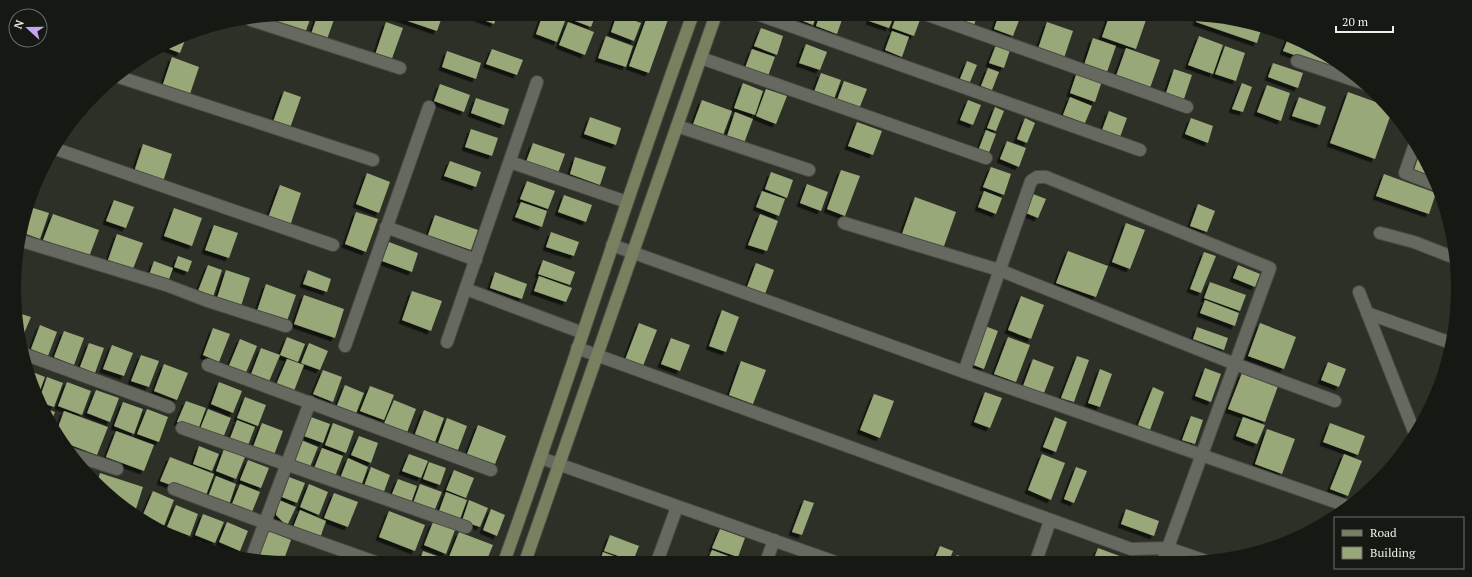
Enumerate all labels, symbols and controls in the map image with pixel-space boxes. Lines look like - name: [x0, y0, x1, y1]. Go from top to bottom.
- north arrow: [8, 8, 48, 48]
- scale bar: [1336, 8, 1393, 34]
- text: 20 m: [1342, 14, 1369, 29]
- text: N: [11, 17, 27, 31]
- legend: [1334, 517, 1464, 569]
- text: Road: [1370, 525, 1397, 540]
- text: Building: [1370, 545, 1416, 560]

